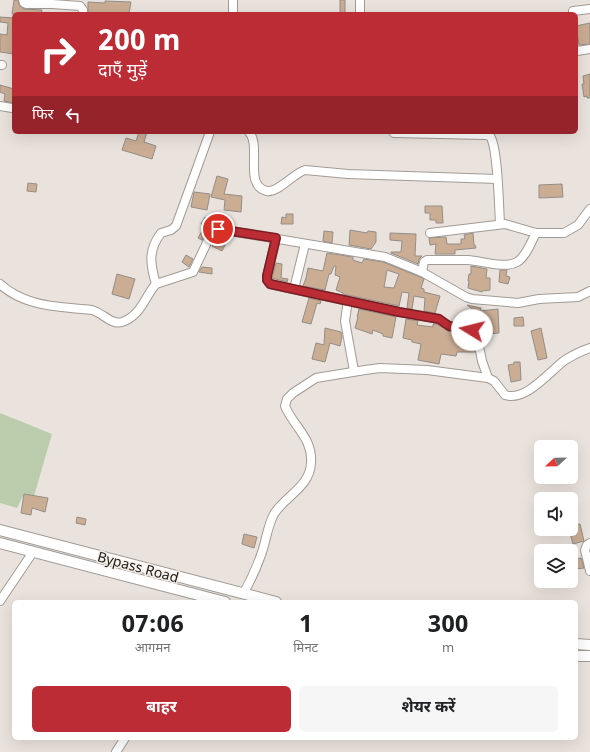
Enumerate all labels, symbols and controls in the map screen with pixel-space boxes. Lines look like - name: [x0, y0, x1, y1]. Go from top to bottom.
- text: 200 m: [98, 25, 180, 61]
- icon: right: [32, 28, 84, 80]
- text: दाएँ मुड़ें: [98, 60, 147, 83]
- icon: left: [62, 104, 84, 126]
- text: फिर: [32, 106, 54, 125]
- pin: [201, 212, 235, 246]
- icon: arrive: [207, 218, 229, 240]
- position arrow: [451, 309, 493, 351]
- north arrow: [534, 440, 578, 484]
- map controls: [534, 440, 578, 588]
- button: sound: [534, 492, 578, 536]
- button: layers: [534, 544, 578, 588]
- street label: Bypass Road: [95, 548, 180, 588]
- text: 07:06: [121, 610, 184, 642]
- text: 1: [299, 610, 313, 642]
- text: 300: [428, 610, 468, 642]
- text: आगमन: [135, 640, 170, 657]
- text: मिनट: [293, 640, 318, 657]
- text: m: [442, 640, 454, 657]
- button: बाहर: [32, 686, 291, 732]
- button: शेयर करें: [299, 686, 558, 732]

